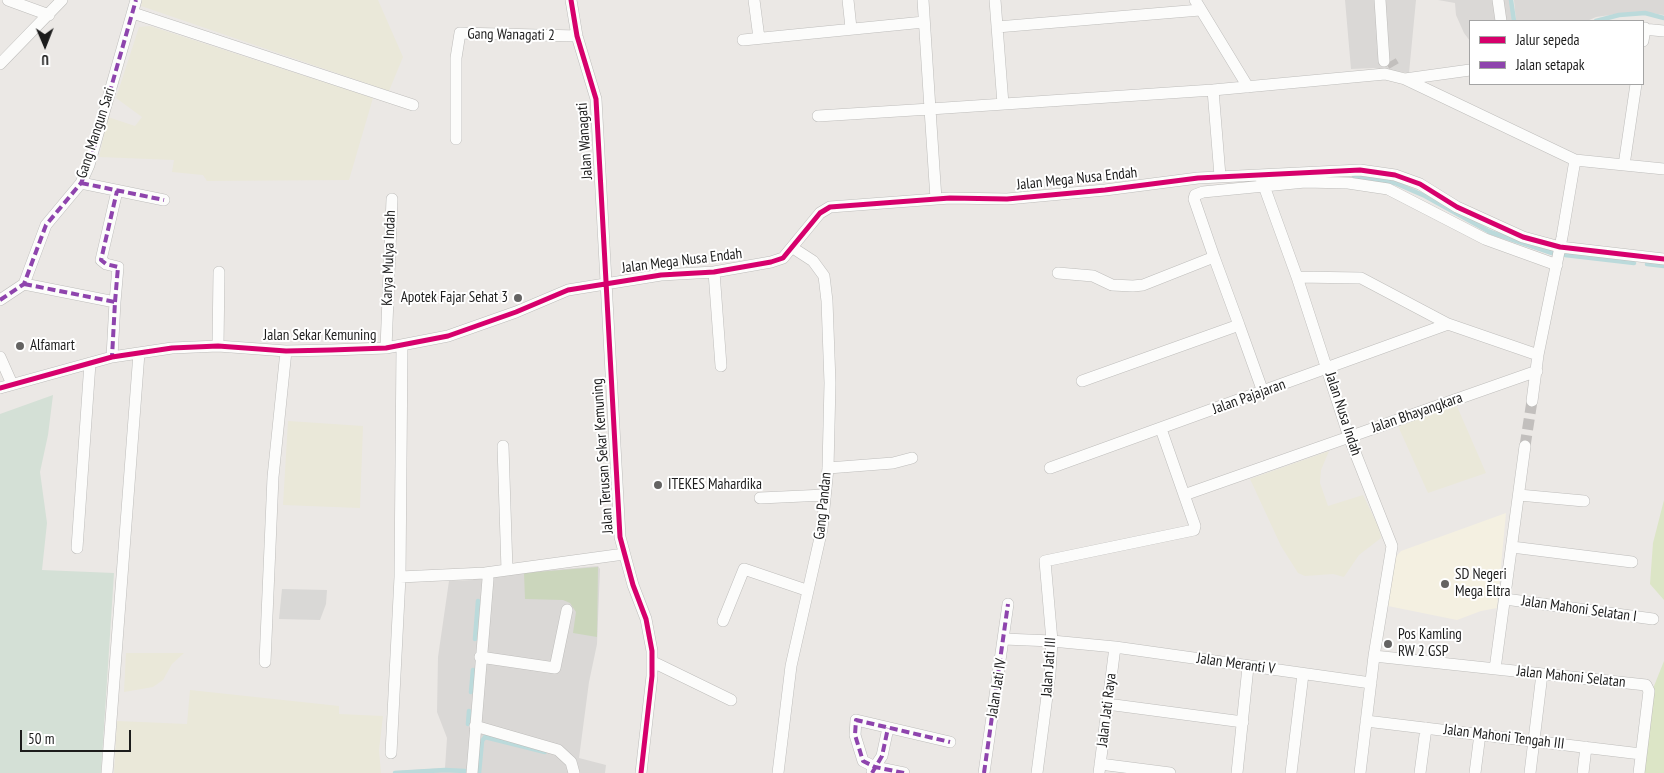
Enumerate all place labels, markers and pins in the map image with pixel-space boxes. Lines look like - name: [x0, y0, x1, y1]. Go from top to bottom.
- place label: Apotek Fajar Sehat 3: [401, 289, 508, 307]
- marker: Apotek Fajar Sehat 3: [512, 292, 524, 304]
- place label: Alfamart: [30, 337, 75, 355]
- marker: Alfamart: [14, 340, 26, 352]
- place label: ITEKES Mahardika: [668, 476, 762, 494]
- marker: ITEKES Mahardika: [652, 479, 664, 491]
- place label: SD Negeri Mega Eltra: [1455, 566, 1510, 601]
- marker: SD Negeri Mega Eltra: [1439, 578, 1451, 590]
- place label: Pos Kamling RW 2 GSP: [1398, 626, 1462, 661]
- marker: Pos Kamling RW 2 GSP: [1382, 638, 1394, 650]

